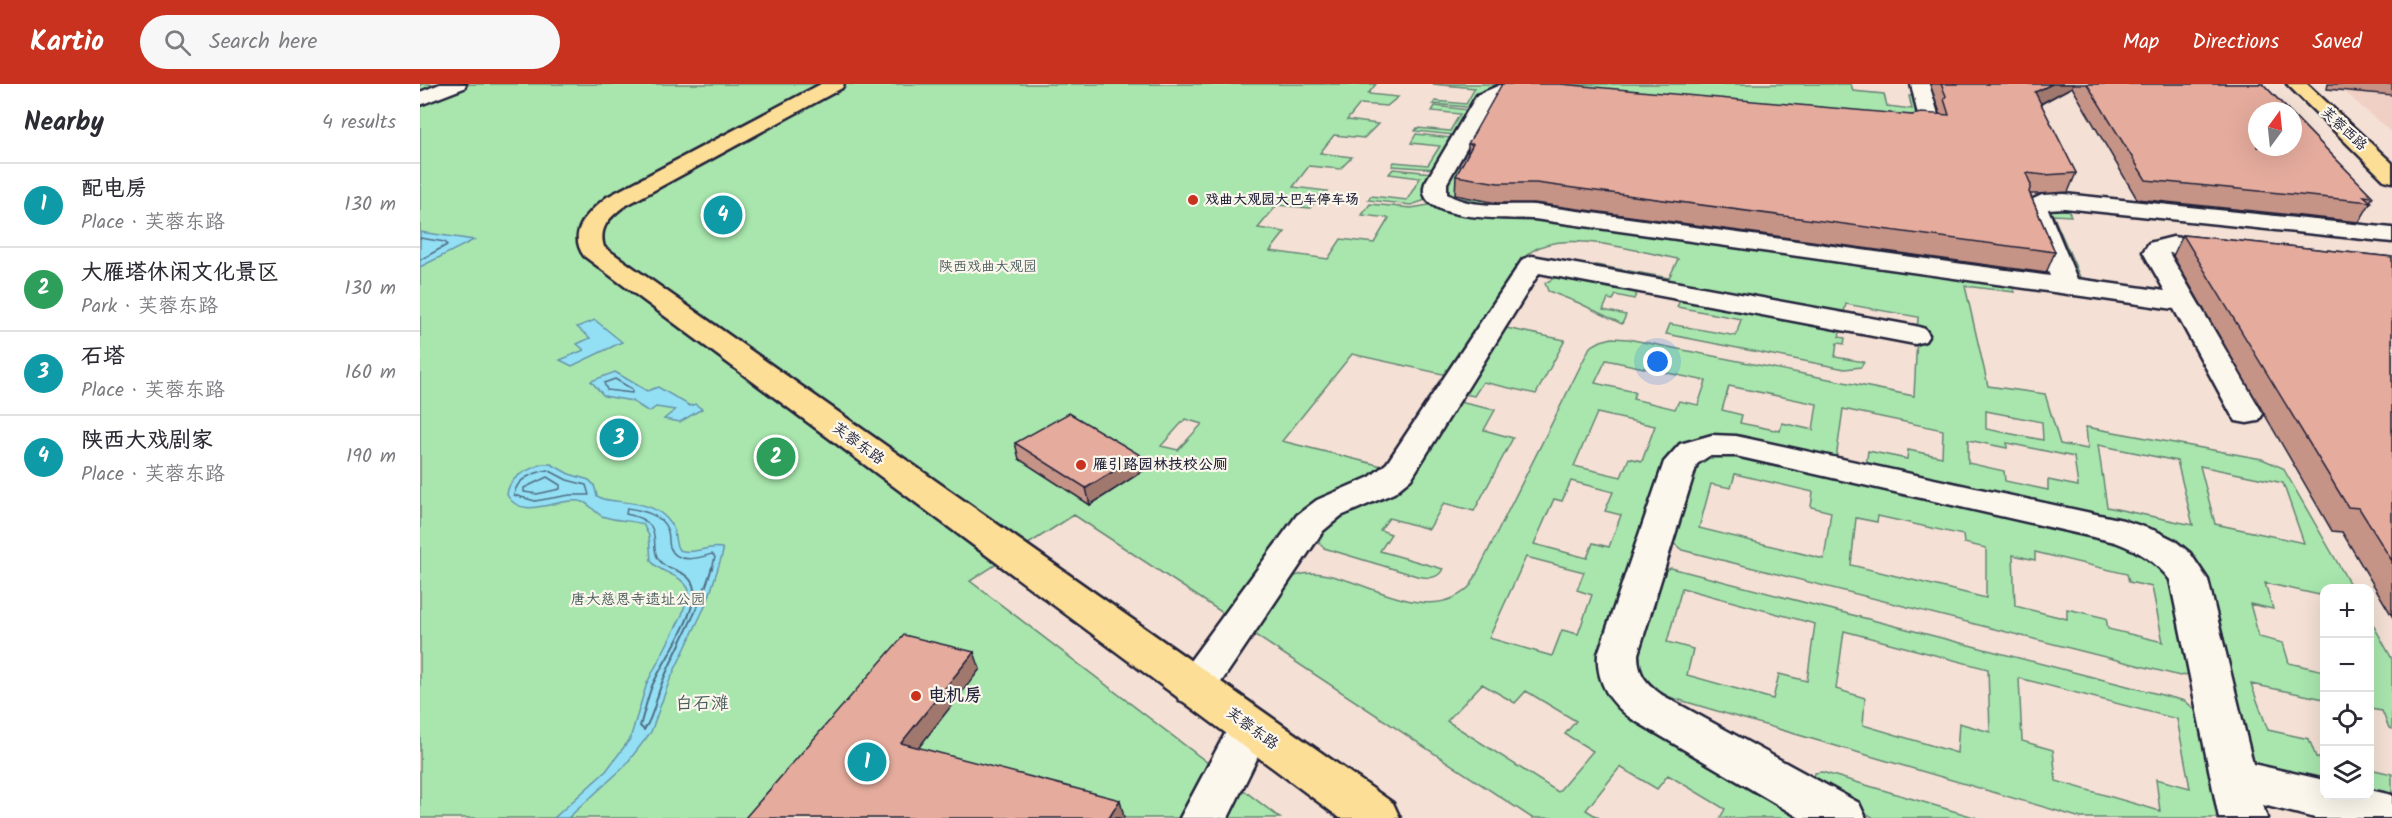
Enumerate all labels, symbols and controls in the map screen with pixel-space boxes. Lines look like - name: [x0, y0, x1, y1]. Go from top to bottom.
- search box: [140, 15, 560, 69]
- text: Kartio: [30, 20, 104, 65]
- text: Search here: [209, 25, 317, 60]
- icon: search: [161, 26, 194, 59]
- text: Map: [2123, 26, 2159, 59]
- text: Directions: [2192, 26, 2279, 59]
- text: Saved: [2312, 26, 2362, 59]
- text: Nearby: [24, 102, 104, 144]
- north arrow: [2248, 102, 2302, 156]
- street label: 芙蓉西路: [2316, 102, 2372, 156]
- text: 4 results: [322, 107, 396, 139]
- text: 配电房: [81, 172, 147, 207]
- text: 1: [40, 189, 47, 221]
- text: 130 m: [344, 189, 396, 221]
- place label: 戏曲大观园大巴车停车场: [1205, 189, 1359, 211]
- pin: 4: [704, 192, 742, 238]
- marker: 戏曲大观园大巴车停车场: [1186, 193, 1200, 207]
- text: Place · 芙蓉东路: [81, 207, 225, 239]
- text: 大雁塔休闲文化景区: [81, 256, 279, 291]
- park label: 陕西戏曲大观园: [939, 256, 1037, 278]
- text: 2: [38, 273, 49, 305]
- text: 130 m: [344, 273, 396, 305]
- text: Park · 芙蓉东路: [81, 291, 218, 323]
- text: 石塔: [81, 340, 125, 375]
- your location: [1643, 347, 1672, 376]
- text: 3: [38, 357, 49, 389]
- text: 160 m: [345, 357, 396, 389]
- text: Place · 芙蓉东路: [81, 375, 225, 407]
- pin: 3: [600, 416, 638, 460]
- street label: 芙蓉东路: [827, 417, 889, 471]
- text: 陕西大戏剧家: [81, 424, 213, 459]
- pin: 2: [756, 434, 796, 479]
- text: 4: [38, 441, 49, 473]
- text: 190 m: [346, 441, 396, 473]
- place label: 雁引路园林技校公厕: [1093, 453, 1228, 477]
- marker: 雁引路园林技校公厕: [1074, 458, 1088, 472]
- text: Place · 芙蓉东路: [81, 459, 225, 491]
- map controls: [2320, 584, 2374, 800]
- button: +: [2320, 584, 2374, 638]
- park label: 唐大慈恩寺遗址公园: [570, 588, 706, 612]
- button: −: [2320, 638, 2374, 692]
- place label: 电机房: [928, 682, 982, 711]
- marker: 电机房: [909, 689, 923, 703]
- park label: 白石滩: [675, 690, 729, 719]
- button: locate: [2320, 692, 2374, 746]
- street label: 芙蓉东路: [1221, 702, 1283, 756]
- pin: 1: [848, 740, 886, 784]
- button: layers: [2320, 746, 2374, 800]

